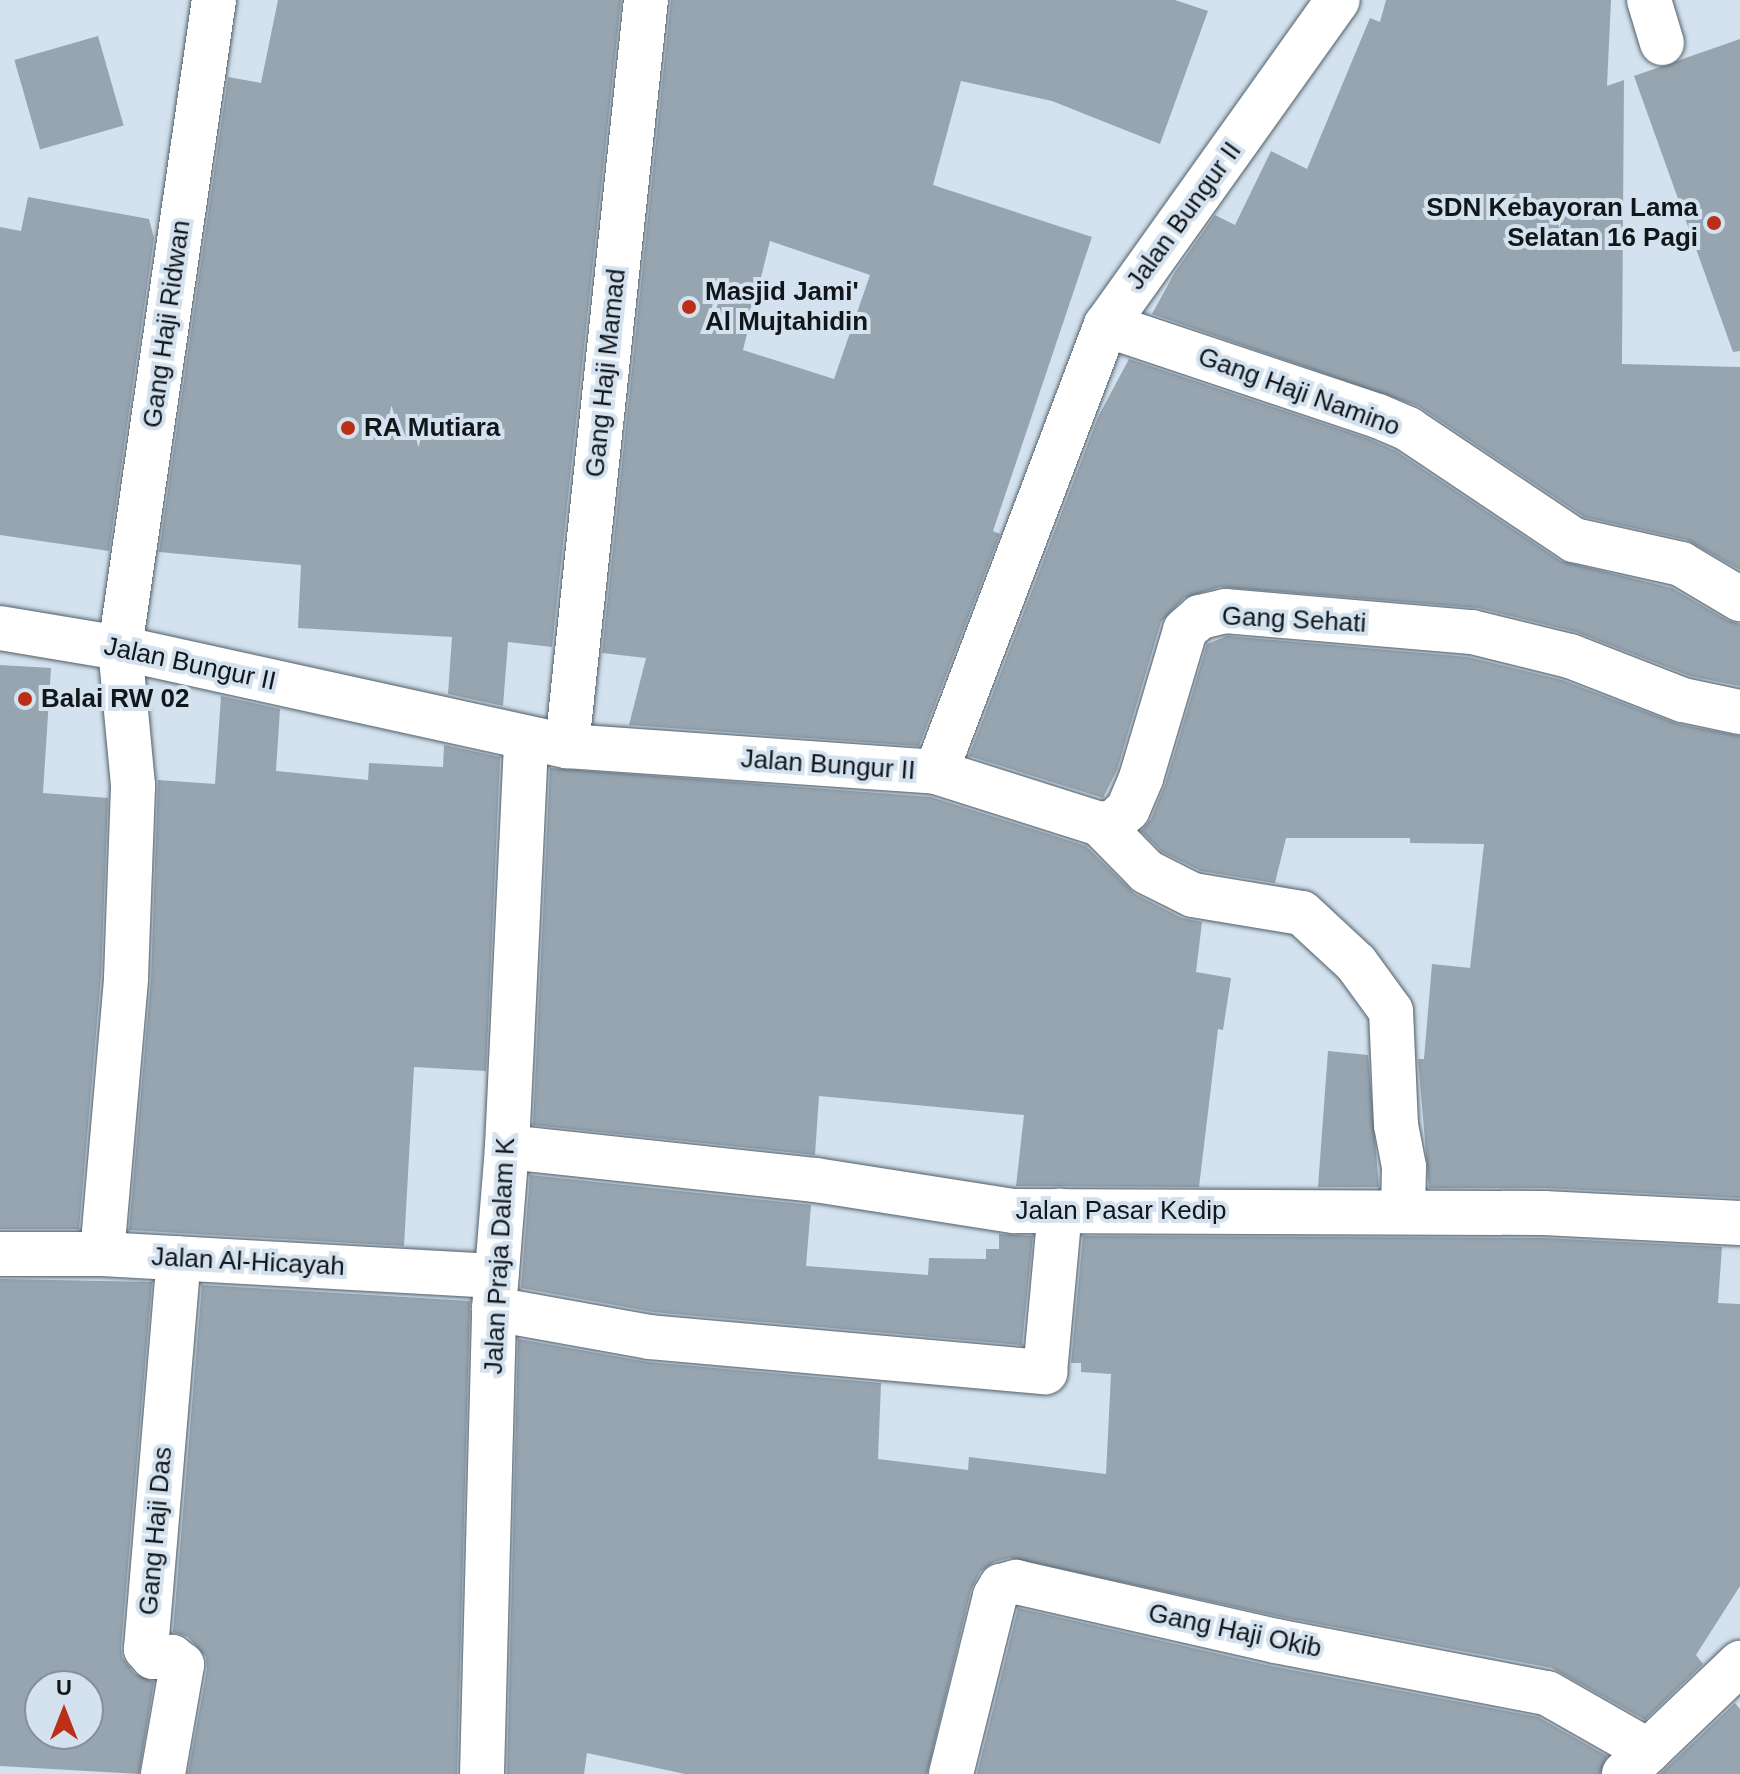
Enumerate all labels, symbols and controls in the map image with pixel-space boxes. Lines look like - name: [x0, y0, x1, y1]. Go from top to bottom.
- street label: Jalan Bungur II: [1120, 136, 1248, 296]
- place label: SDN Kebayoran Lama Selatan 16 Pagi: [1426, 192, 1698, 254]
- marker: SDN Kebayoran Lama Selatan 16 Pagi: [1705, 214, 1723, 232]
- street label: Gang Haji Ridwan: [137, 218, 197, 430]
- street label: Gang Haji Mamad: [580, 267, 632, 479]
- place label: Masjid Jami' Al Mujtahidin: [705, 276, 868, 338]
- marker: Masjid Jami' Al Mujtahidin: [680, 298, 698, 316]
- street label: Gang Haji Namino: [1194, 341, 1404, 443]
- place label: RA Mutiara: [364, 412, 501, 444]
- marker: RA Mutiara: [339, 419, 357, 437]
- street label: Gang Sehati: [1221, 601, 1367, 639]
- street label: Jalan Bungur II: [101, 631, 279, 697]
- place label: Balai RW 02: [41, 683, 189, 715]
- marker: Balai RW 02: [16, 690, 34, 708]
- street label: Jalan Bungur II: [740, 743, 916, 787]
- street label: Jalan Praja Dalam K: [478, 1137, 522, 1375]
- street label: Jalan Pasar Kedip: [1015, 1195, 1227, 1227]
- street label: Jalan Al-Hicayah: [150, 1241, 346, 1283]
- street label: Gang Haji Das: [133, 1445, 179, 1617]
- street label: Gang Haji Okib: [1146, 1597, 1324, 1665]
- north arrow: [24, 1670, 104, 1750]
- text: U: [56, 1675, 72, 1700]

